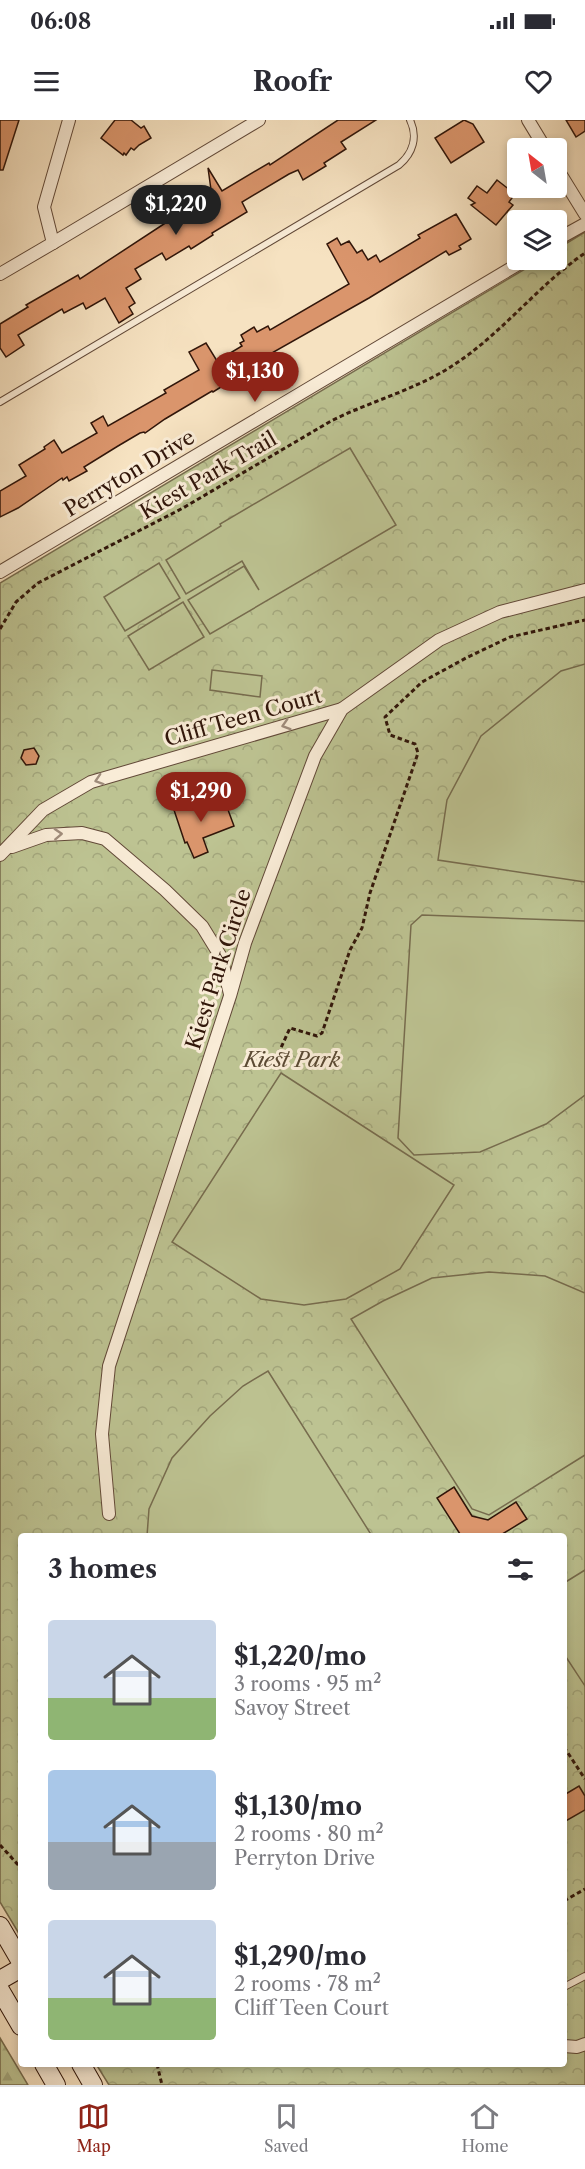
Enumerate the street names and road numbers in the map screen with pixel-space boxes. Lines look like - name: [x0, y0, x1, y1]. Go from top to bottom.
- street label: Perryton Drive: [59, 424, 199, 522]
- street label: Kiest Park Trail: [135, 426, 281, 524]
- street label: Cliff Teen Court: [161, 682, 325, 751]
- street label: Kiest Park Circle: [180, 885, 256, 1053]

